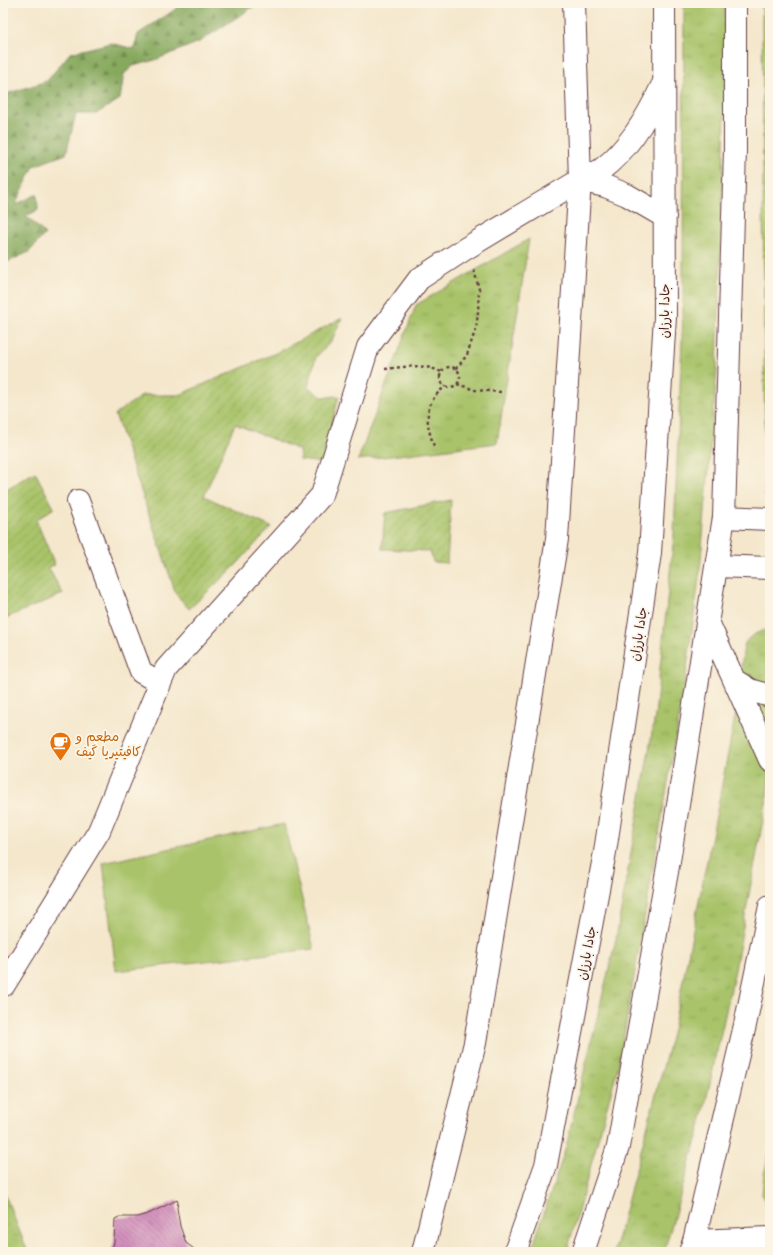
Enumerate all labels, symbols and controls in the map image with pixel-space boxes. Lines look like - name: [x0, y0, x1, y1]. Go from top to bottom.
- street label: جادا بارزان: [655, 283, 673, 339]
- street label: جادا بارزان: [625, 605, 651, 662]
- place label: مطعم و كافيتيريا كَيف: [75, 727, 142, 760]
- cafe icon: مطعم و كافيتيريا كَيف: [47, 730, 73, 763]
- street label: جادا بارزان: [572, 924, 600, 982]

